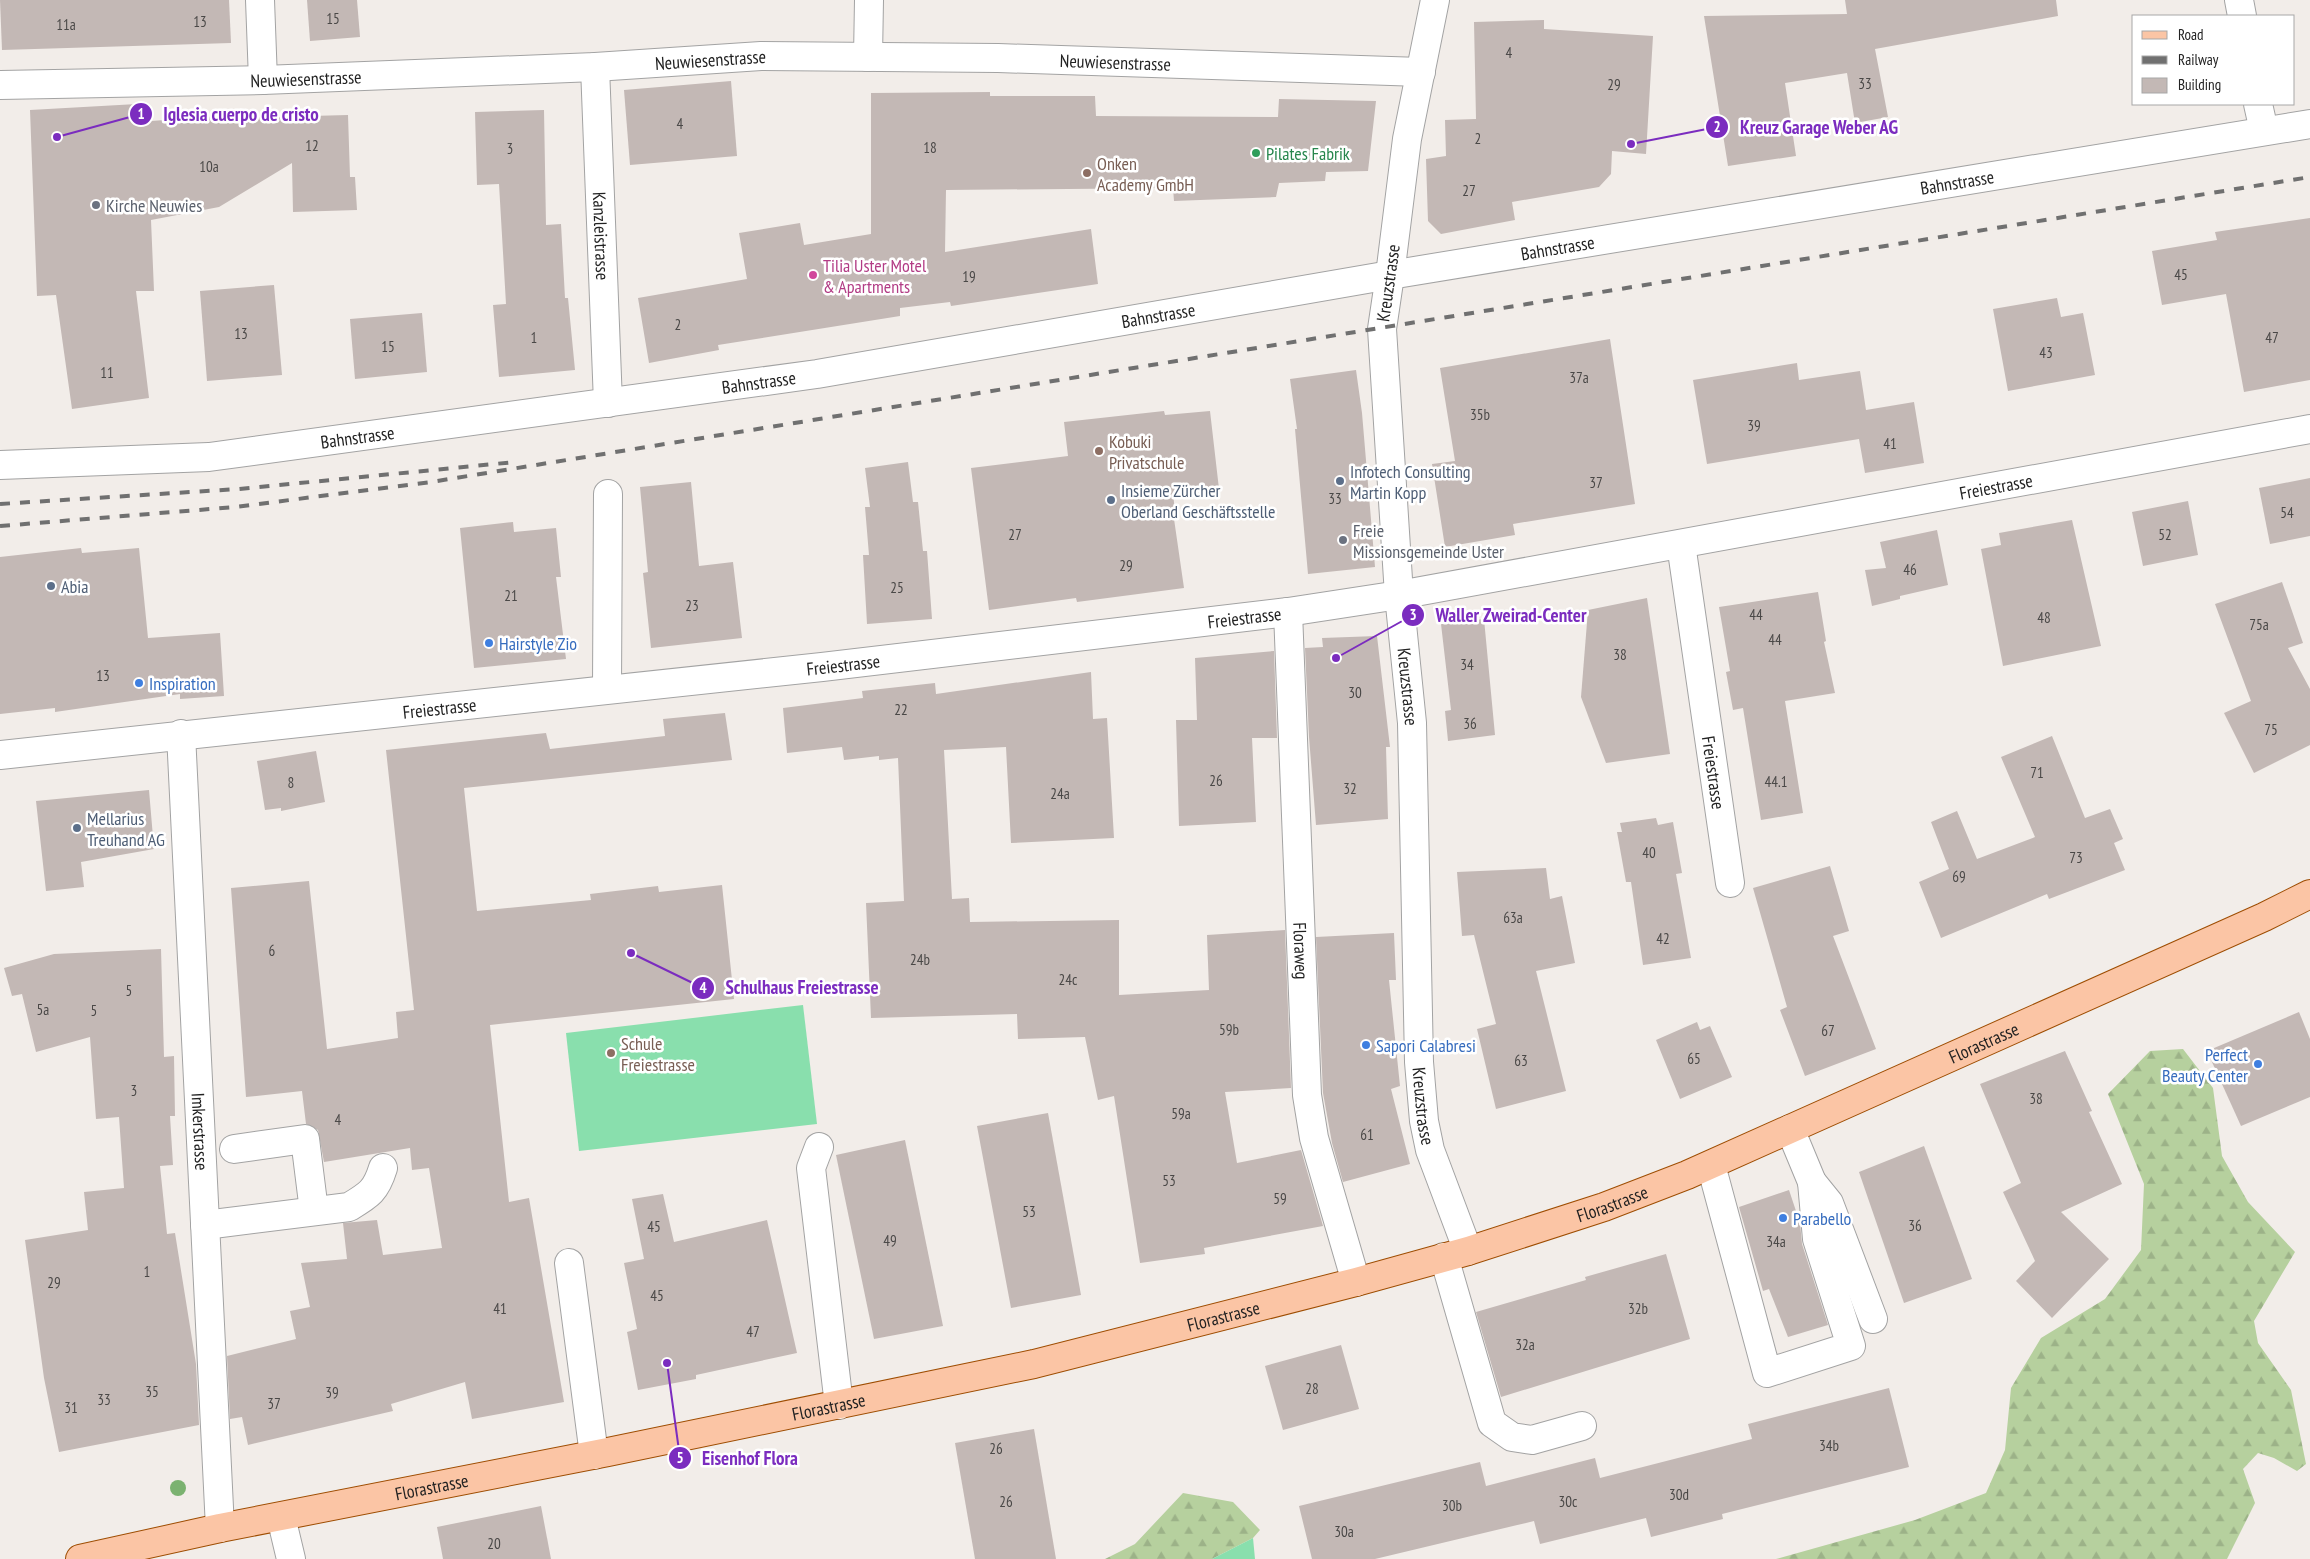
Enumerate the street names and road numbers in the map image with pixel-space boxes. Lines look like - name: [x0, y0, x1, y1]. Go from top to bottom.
- street label: Neuwiesenstrasse: [654, 44, 766, 74]
- street label: Neuwiesenstrasse: [1059, 49, 1171, 75]
- street label: Neuwiesenstrasse: [250, 65, 362, 92]
- street label: Bahnstrasse: [1919, 165, 1996, 199]
- street label: Kanzleistrasse: [588, 191, 615, 281]
- street label: Bahnstrasse: [1519, 230, 1596, 265]
- street label: Kreuzstrasse: [1371, 243, 1405, 323]
- street label: Bahnstrasse: [1120, 297, 1197, 333]
- street label: Bahnstrasse: [720, 366, 797, 398]
- street label: Bahnstrasse: [319, 420, 396, 453]
- street label: Freiestrasse: [1957, 468, 2034, 504]
- street label: Freiestrasse: [1206, 601, 1282, 633]
- street label: Kreuzstrasse: [1393, 647, 1424, 727]
- street label: Freiestrasse: [805, 649, 881, 680]
- street label: Freiestrasse: [401, 693, 477, 723]
- street label: Freiestrasse: [1697, 734, 1731, 811]
- street label: Floraweg: [1289, 922, 1314, 980]
- street label: Florastrasse: [1945, 1017, 2022, 1068]
- street label: Kreuzstrasse: [1408, 1066, 1440, 1147]
- street label: Imkerstrasse: [187, 1092, 214, 1171]
- street label: Florastrasse: [1573, 1180, 1651, 1227]
- street label: Florastrasse: [1184, 1295, 1262, 1336]
- street label: Florastrasse: [790, 1388, 867, 1425]
- street label: Florastrasse: [393, 1468, 470, 1505]

